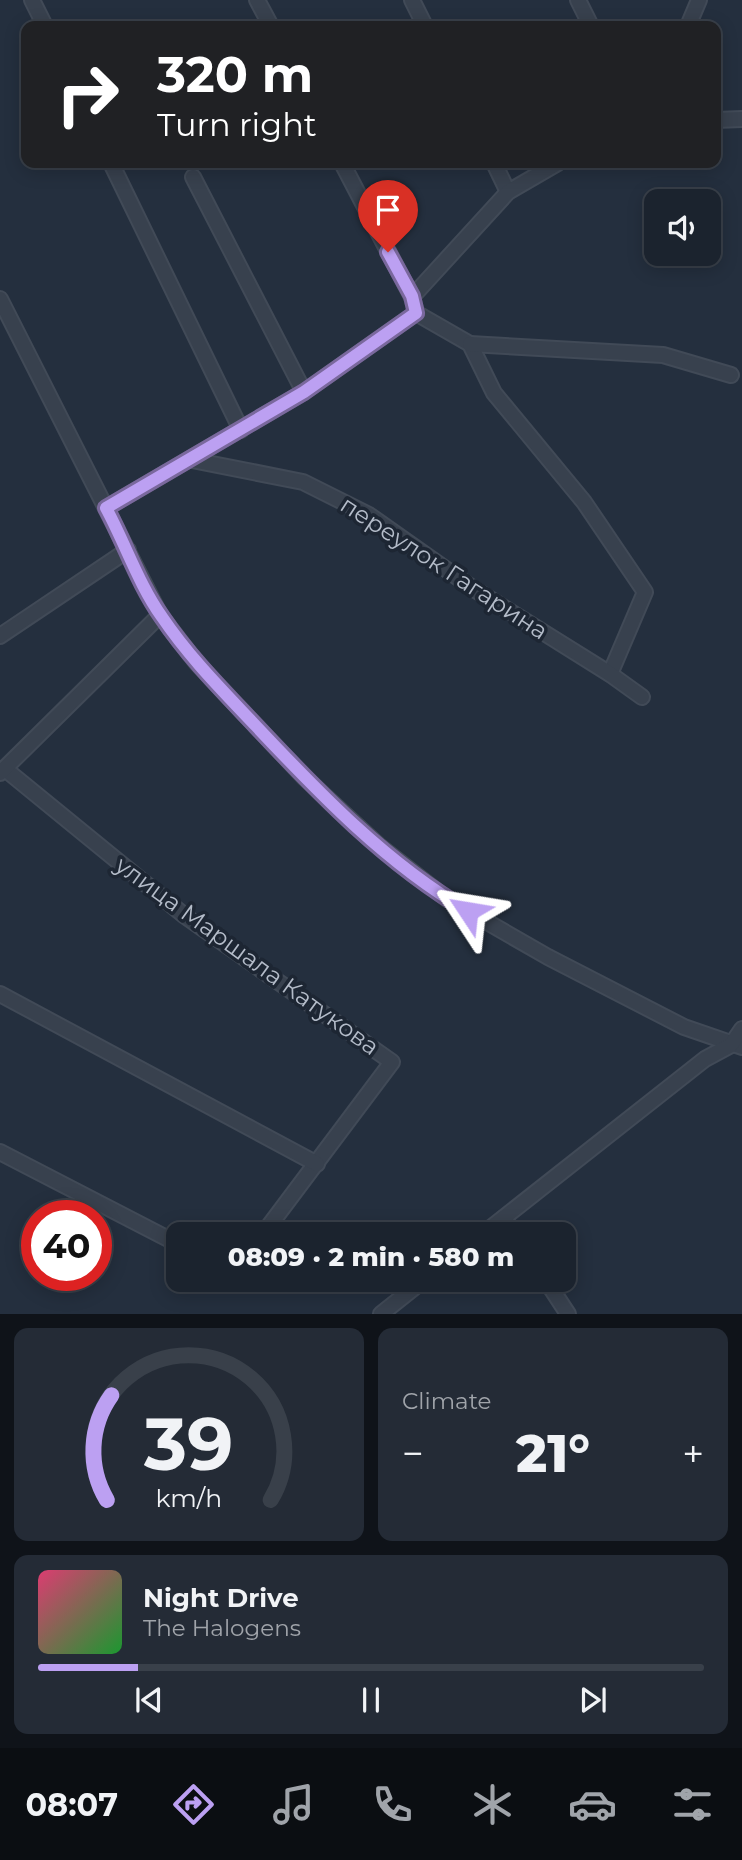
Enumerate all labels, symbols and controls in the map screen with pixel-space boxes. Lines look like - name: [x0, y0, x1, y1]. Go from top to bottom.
- text: 320 m: [157, 45, 313, 104]
- icon: right: [42, 49, 133, 140]
- text: Turn right: [157, 105, 317, 144]
- pin: [358, 180, 418, 252]
- map controls: [644, 189, 721, 266]
- button: sound: [644, 189, 721, 266]
- icon: arrive: [369, 191, 407, 229]
- street label: переулок Гагарина: [335, 490, 553, 645]
- street label: улица Маршала Катукова: [109, 850, 385, 1061]
- position arrow: [431, 874, 505, 948]
- speed limit sign: 40: [21, 1200, 112, 1291]
- text: 08:09 · 2 min · 580 m: [228, 1241, 514, 1273]
- text: Climate: [402, 1387, 491, 1415]
- text: 39: [143, 1401, 234, 1489]
- text: 21°: [516, 1422, 590, 1485]
- text: −: [402, 1430, 424, 1477]
- text: +: [682, 1430, 704, 1477]
- text: km/h: [156, 1483, 222, 1513]
- text: Night Drive: [143, 1582, 299, 1614]
- text: The Halogens: [143, 1614, 301, 1642]
- icon: previous: [130, 1681, 168, 1719]
- icon: pause: [352, 1681, 390, 1719]
- icon: next: [574, 1681, 612, 1719]
- icon: directions: [169, 1780, 218, 1829]
- icon: music: [269, 1780, 318, 1829]
- icon: phone: [368, 1780, 417, 1829]
- icon: climate: [468, 1780, 517, 1829]
- icon: car: [568, 1780, 617, 1829]
- icon: filters: [668, 1780, 717, 1829]
- text: 08:07: [25, 1785, 118, 1824]

